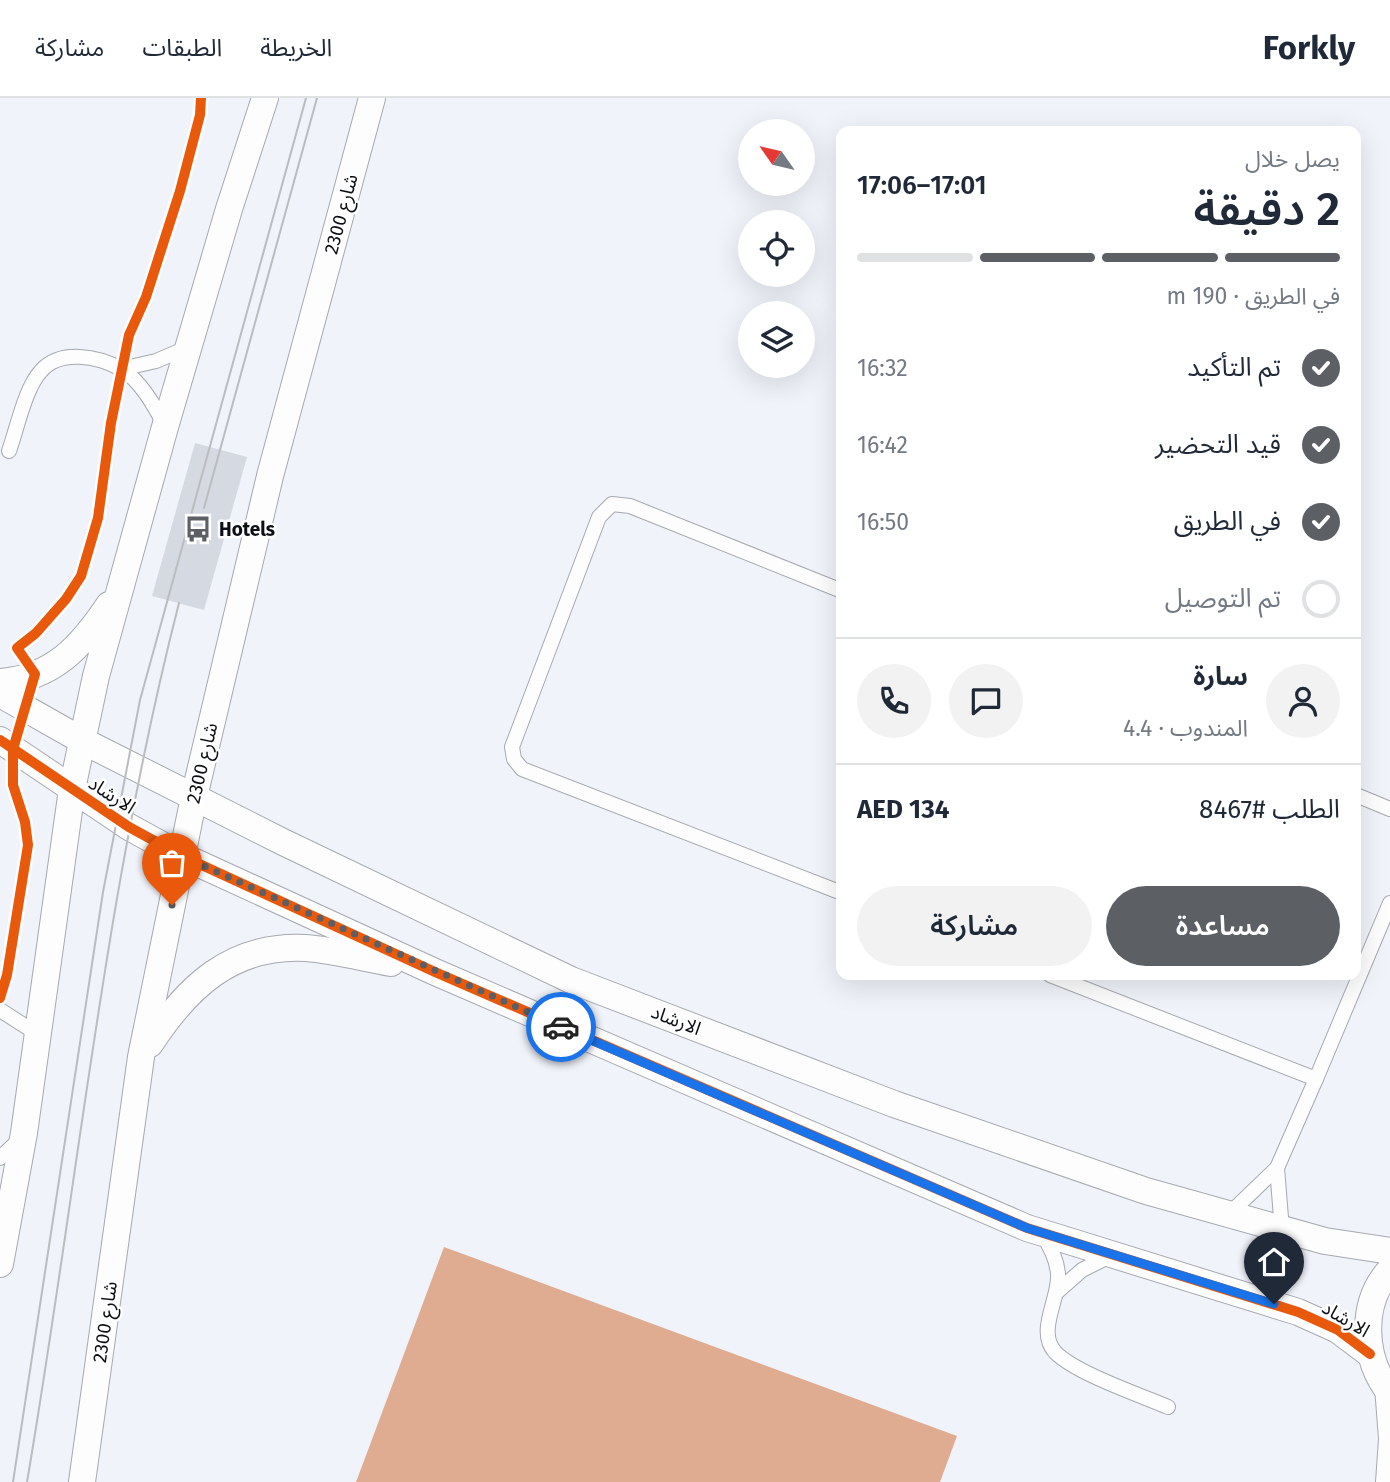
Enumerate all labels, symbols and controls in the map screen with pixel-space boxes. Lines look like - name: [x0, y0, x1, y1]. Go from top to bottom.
- text: Forkly: [1263, 28, 1355, 68]
- text: مشاركة: [35, 34, 104, 62]
- text: الطبقات: [142, 34, 222, 62]
- text: الخريطة: [260, 34, 332, 62]
- north arrow: [738, 119, 816, 196]
- map controls: [738, 119, 815, 378]
- text: يصل خلال: [1245, 145, 1340, 173]
- text: 17:01–17:06: [857, 170, 987, 201]
- street label: شارع 2300: [319, 171, 365, 257]
- text: 2 دقيقة: [1194, 182, 1340, 237]
- button: locate: [738, 210, 815, 287]
- text: في الطريق · 190 m: [1167, 282, 1340, 310]
- button: layers: [738, 301, 815, 378]
- icon: check: [1302, 349, 1340, 387]
- text: تم التأكيد: [1187, 352, 1281, 383]
- text: 16:32: [857, 354, 908, 382]
- icon: check: [1302, 426, 1340, 464]
- text: قيد التحضير: [1155, 429, 1281, 460]
- text: 16:42: [857, 431, 908, 459]
- icon: check: [1302, 503, 1340, 541]
- text: في الطريق: [1174, 506, 1281, 537]
- text: 16:50: [857, 508, 909, 536]
- bus stop icon: Hotels: [183, 514, 213, 544]
- place label: Hotels: [219, 518, 275, 541]
- text: تم التوصيل: [1165, 583, 1281, 614]
- text: سارة: [1193, 661, 1248, 692]
- button: phone: [857, 664, 931, 738]
- button: chat: [949, 664, 1023, 738]
- button: person: [1266, 664, 1340, 738]
- text: المندوب · 4.4: [1123, 714, 1248, 742]
- street label: شارع 2300: [182, 720, 224, 806]
- street label: الارشاد: [84, 771, 140, 819]
- text: AED 134: [857, 794, 949, 825]
- text: الطلب #8467: [1199, 794, 1340, 825]
- pin: [142, 833, 202, 905]
- icon: bag: [153, 844, 191, 882]
- button: مشاركة: [857, 886, 1092, 966]
- button: مساعدة: [1106, 886, 1340, 966]
- courier: [526, 992, 596, 1062]
- street label: الارشاد: [648, 1000, 704, 1040]
- icon: car: [542, 1008, 580, 1046]
- pin: [1244, 1232, 1304, 1304]
- icon: home: [1255, 1243, 1293, 1281]
- street label: شارع 2300: [88, 1280, 124, 1365]
- street label: الارشاد: [1318, 1296, 1374, 1342]

